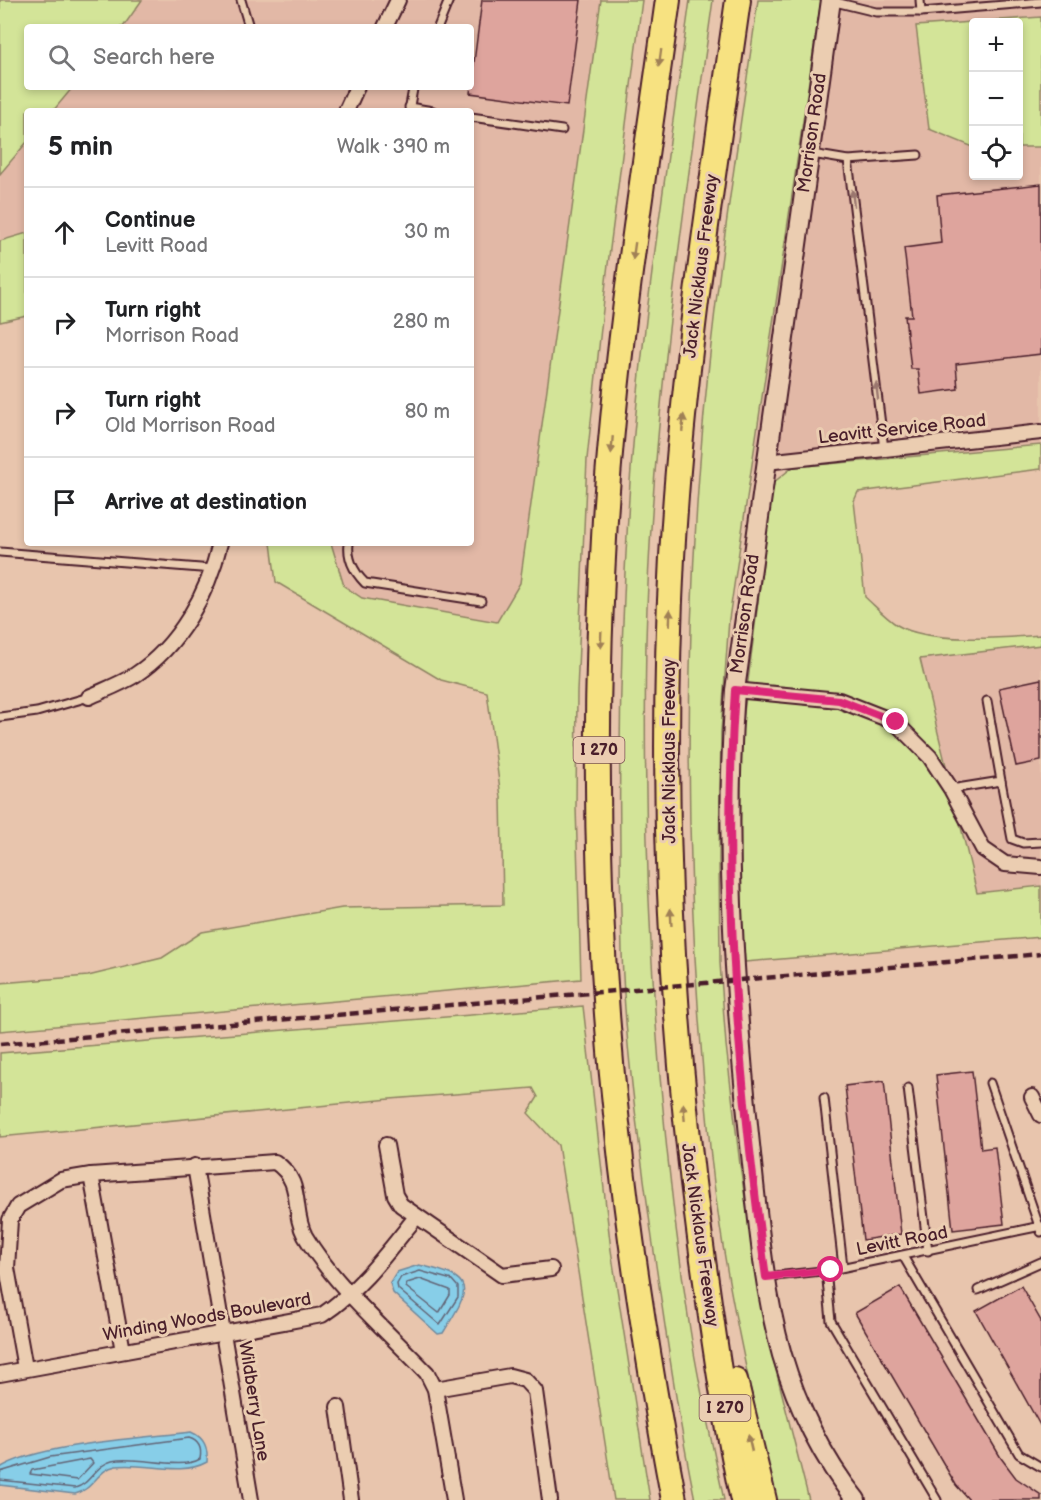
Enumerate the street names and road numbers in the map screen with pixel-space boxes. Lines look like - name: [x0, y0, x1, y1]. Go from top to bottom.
- street label: Morrison Road: [793, 72, 831, 194]
- street label: Jack Nicklaus Freeway: [679, 172, 723, 359]
- street label: Leavitt Service Road: [817, 410, 987, 448]
- street label: Morrison Road: [726, 553, 764, 675]
- street label: Jack Nicklaus Freeway: [659, 658, 680, 844]
- road number: I 270: [574, 737, 624, 763]
- street label: Jack Nicklaus Freeway: [677, 1142, 723, 1329]
- street label: Levitt Road: [855, 1222, 949, 1260]
- street label: Winding Woods Boulevard: [101, 1288, 313, 1346]
- street label: Wildberry Lane: [234, 1339, 274, 1463]
- road number: I 270: [700, 1395, 750, 1421]

